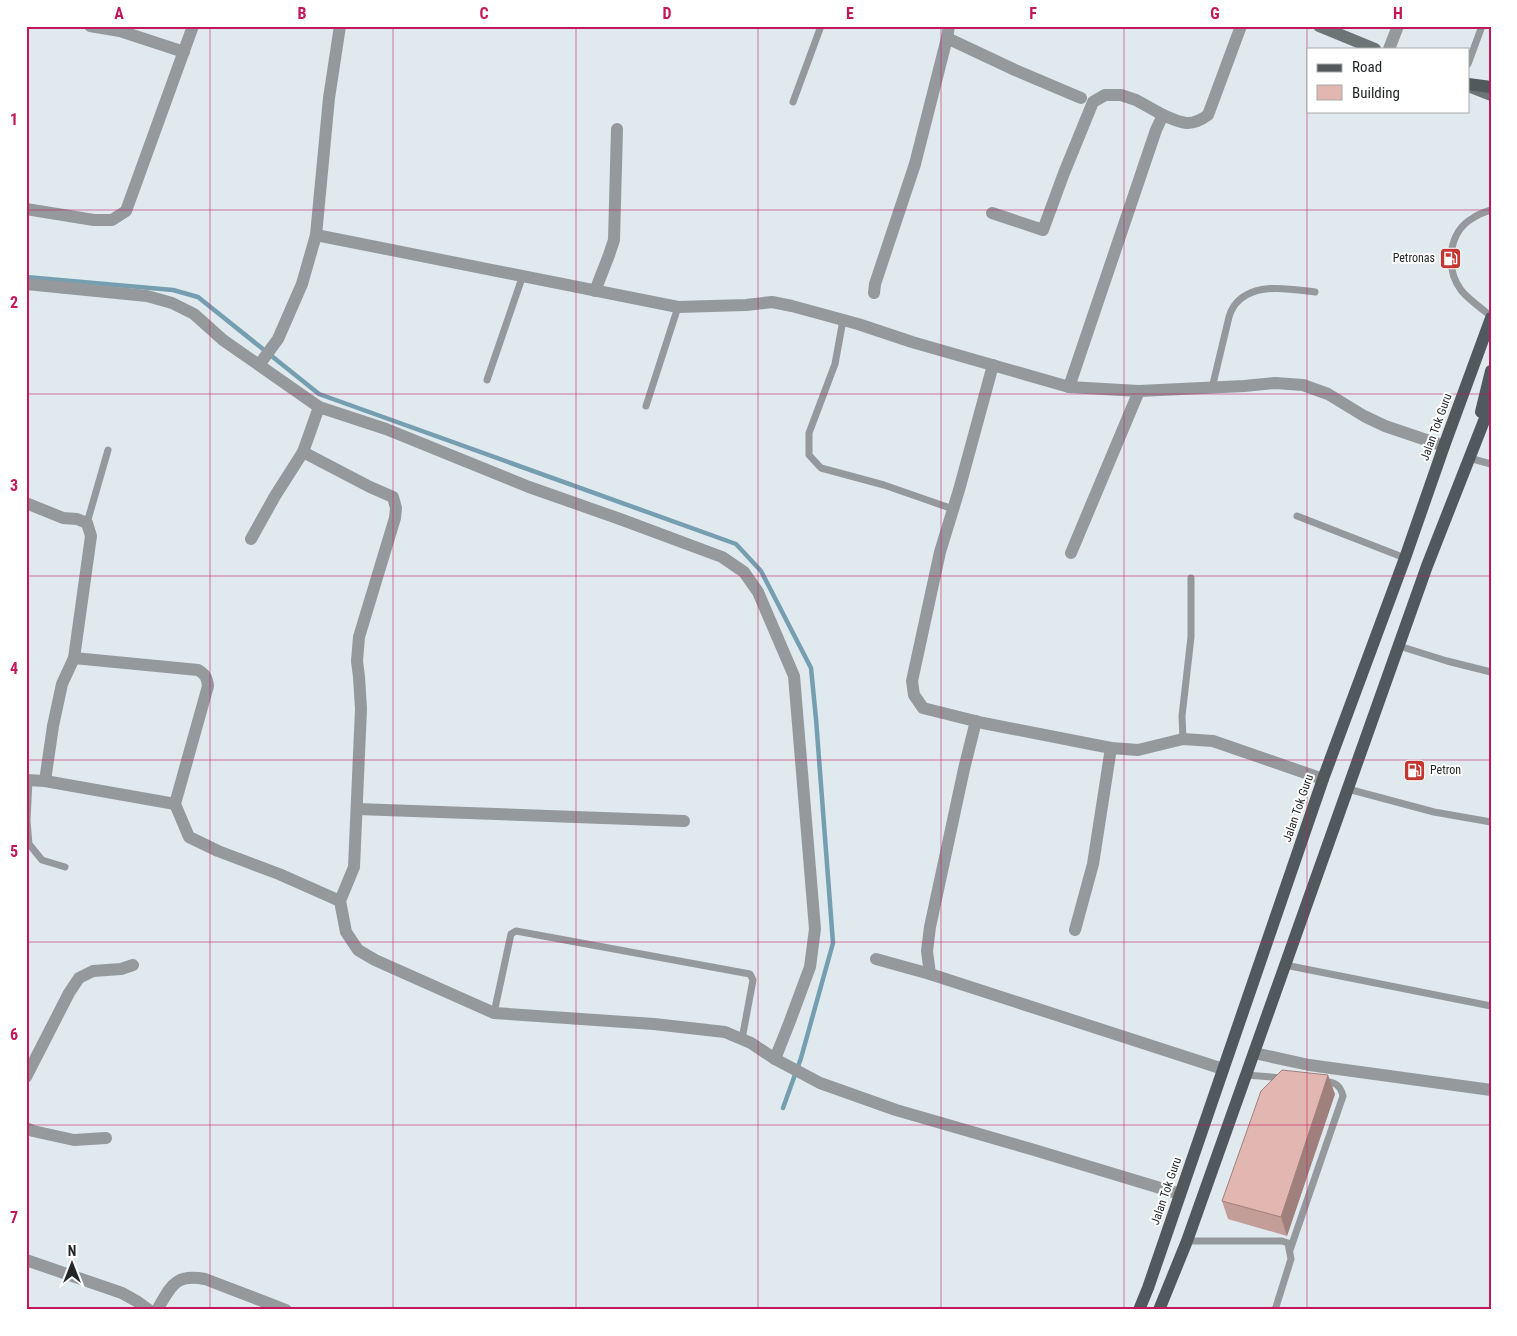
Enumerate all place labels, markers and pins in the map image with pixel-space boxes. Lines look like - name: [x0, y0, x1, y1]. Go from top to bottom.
- fuel station icon: Petronas: [1439, 246, 1463, 270]
- place label: Petronas: [1393, 251, 1435, 265]
- fuel station icon: Petron: [1402, 758, 1426, 782]
- place label: Petron: [1430, 763, 1461, 777]

